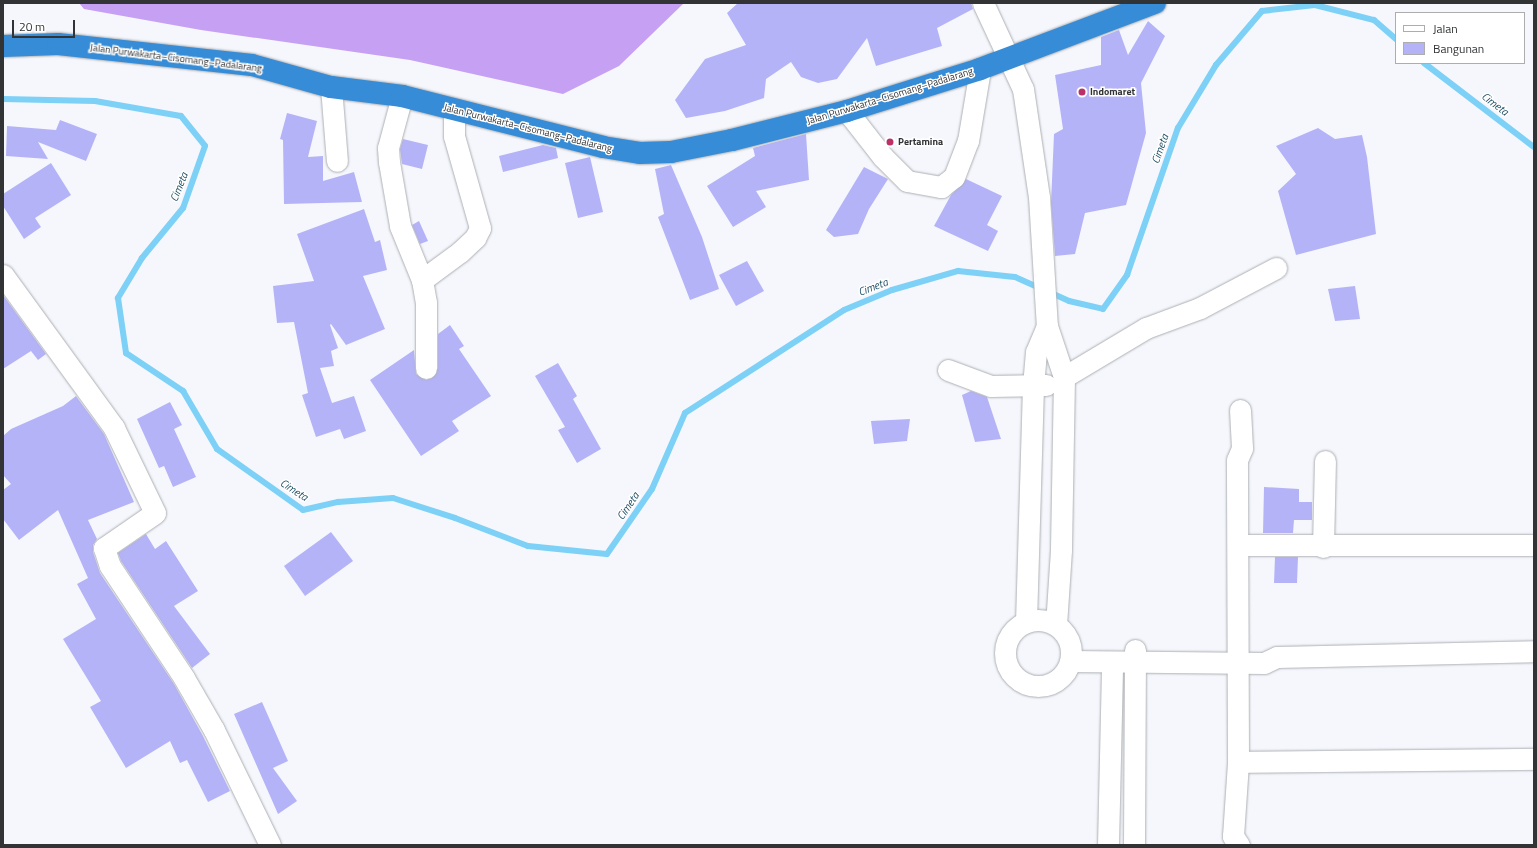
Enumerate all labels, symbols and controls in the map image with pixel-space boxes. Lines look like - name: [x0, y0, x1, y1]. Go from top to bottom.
- scale bar: [14, 12, 77, 38]
- legend: [1395, 12, 1525, 64]
- text: 20 m: [19, 17, 45, 36]
- text: Jalan: [1433, 19, 1458, 38]
- text: Bangunan: [1433, 39, 1484, 58]
- street label: Jalan Purwakarta–Cisomang–Padalarang: [89, 41, 263, 75]
- street label: Jalan Purwakarta–Cisomang–Padalarang: [805, 65, 975, 127]
- place label: Indomaret: [1090, 86, 1135, 98]
- marker: Indomaret: [1077, 87, 1087, 97]
- water label: Cimeta: [1479, 90, 1511, 118]
- street label: Jalan Purwakarta–Cisomang–Padalarang: [442, 101, 614, 155]
- water label: Cimeta: [1149, 132, 1171, 166]
- place label: Pertamina: [898, 136, 943, 148]
- marker: Pertamina: [885, 137, 895, 147]
- water label: Cimeta: [167, 170, 191, 204]
- water label: Cimeta: [856, 275, 890, 299]
- water label: Cimeta: [278, 476, 310, 504]
- water label: Cimeta: [614, 490, 642, 522]

